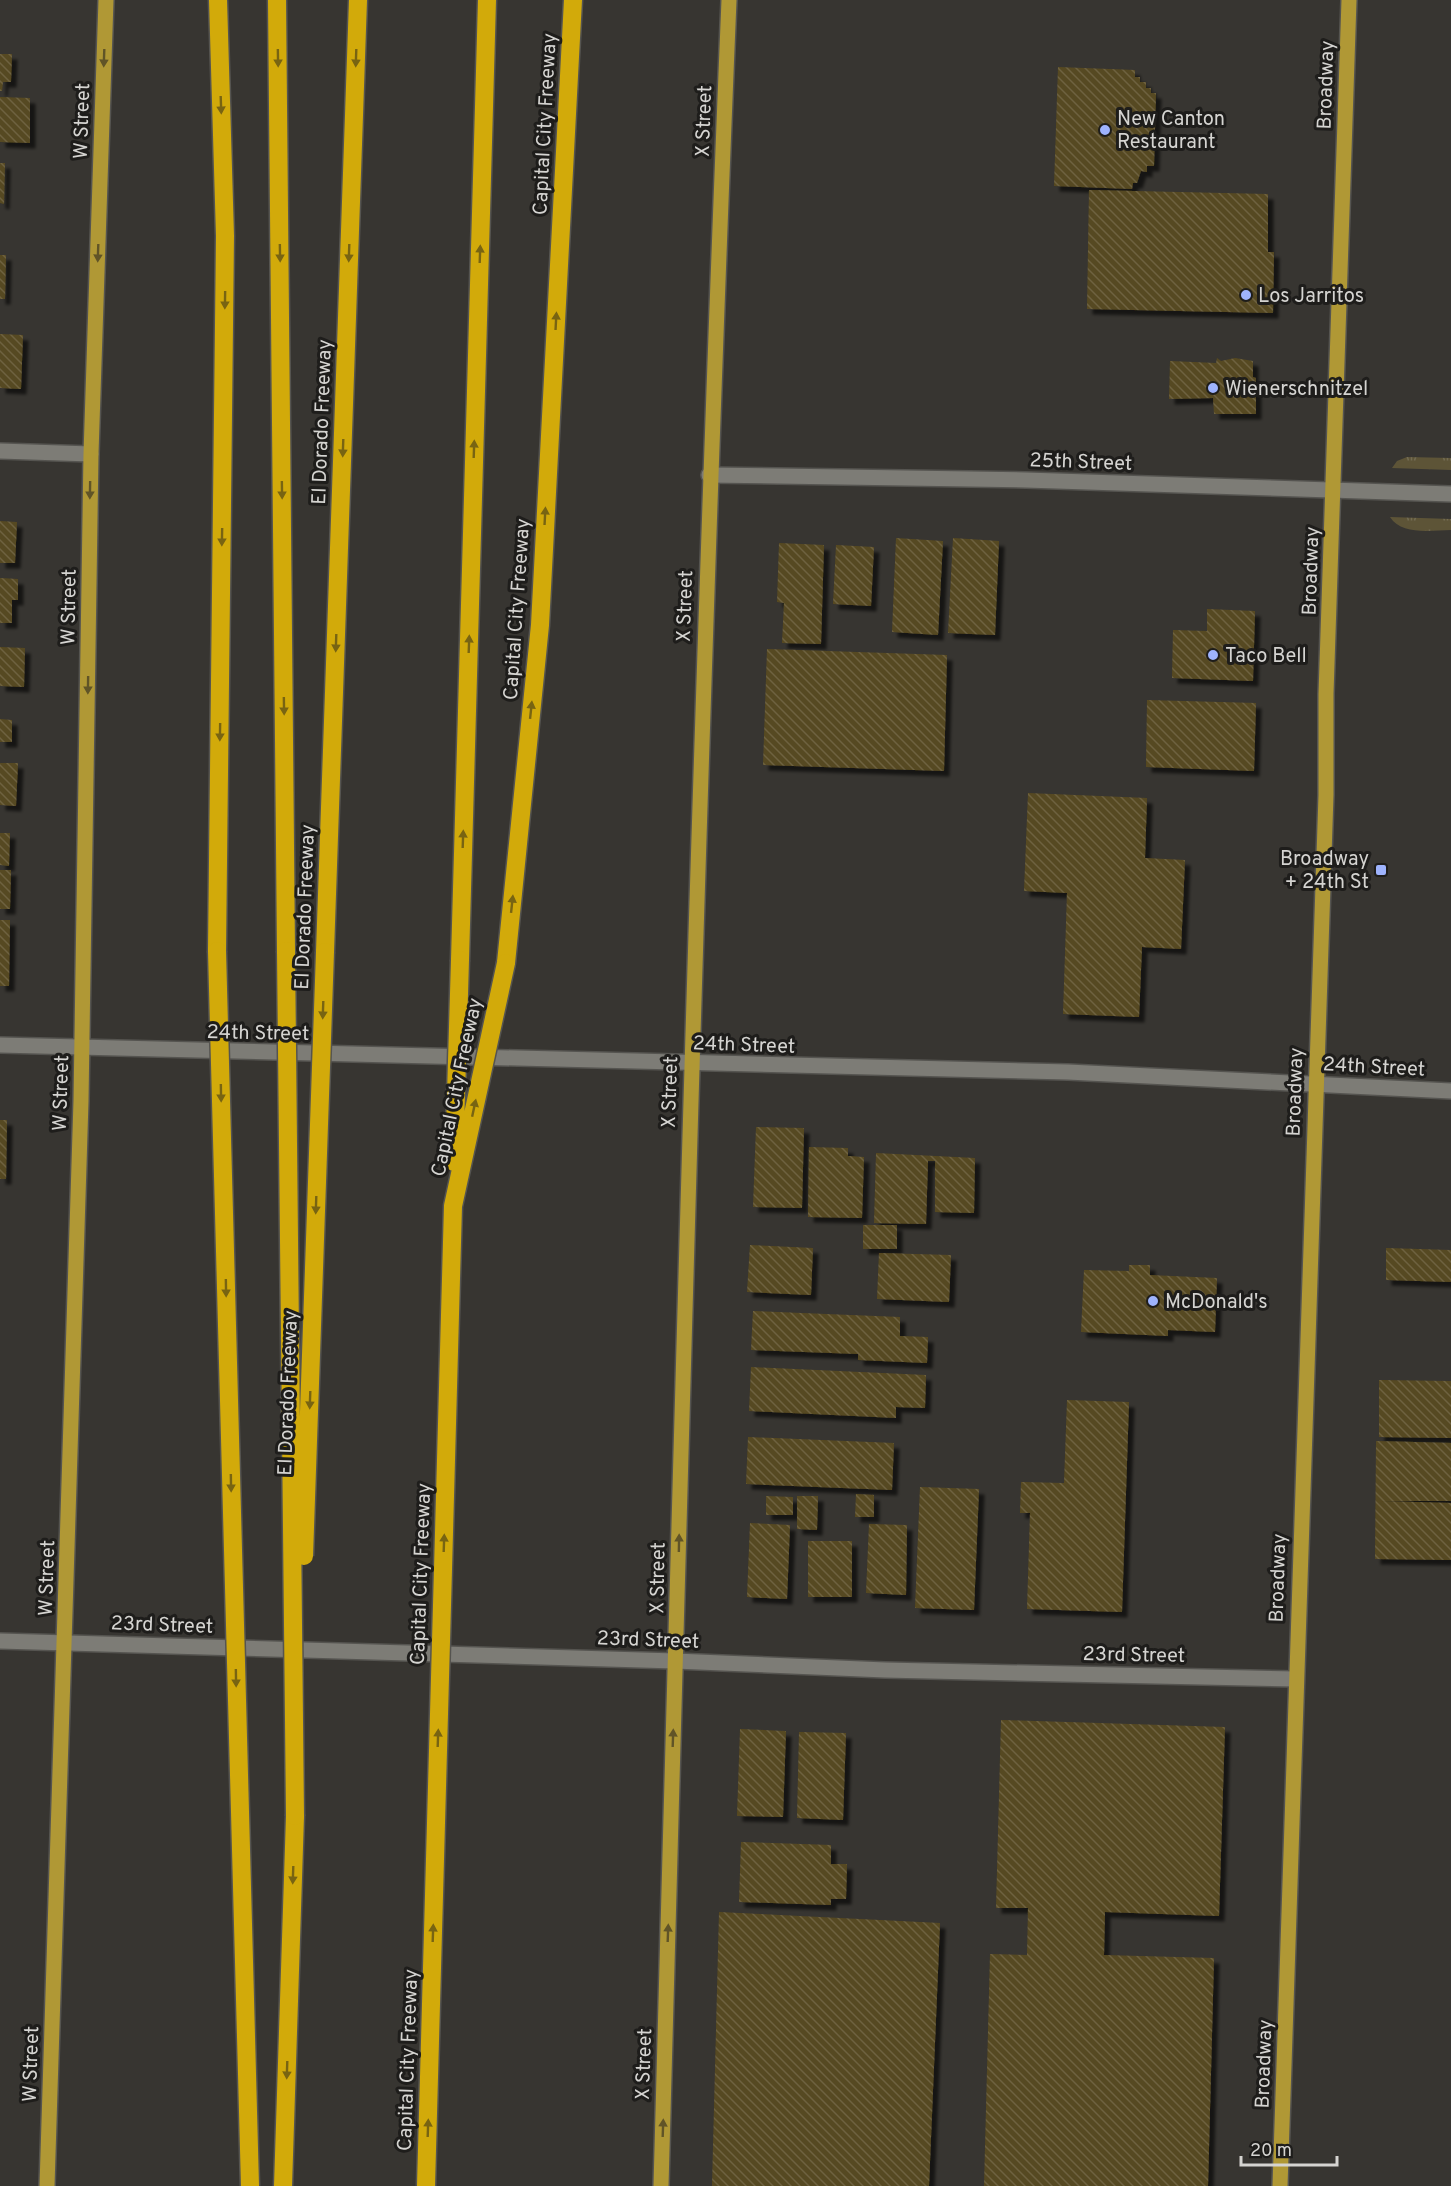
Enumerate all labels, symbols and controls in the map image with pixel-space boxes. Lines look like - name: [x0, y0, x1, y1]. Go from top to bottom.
- street label: Capital City Freeway: [528, 32, 564, 216]
- street label: Broadway: [1312, 40, 1342, 130]
- one-way arrow: [99, 49, 109, 68]
- one-way arrow: [273, 49, 283, 68]
- one-way arrow: [352, 49, 361, 68]
- street label: W Street: [69, 83, 97, 160]
- street label: X Street: [691, 85, 719, 157]
- one-way arrow: [216, 96, 226, 115]
- place label: New Canton Restaurant: [1117, 107, 1225, 156]
- marker: New Canton Restaurant: [1098, 123, 1112, 137]
- one-way arrow: [93, 244, 102, 263]
- one-way arrow: [275, 244, 285, 263]
- one-way arrow: [345, 244, 354, 263]
- one-way arrow: [475, 244, 484, 263]
- place label: Los Jarritos: [1258, 284, 1364, 310]
- marker: Los Jarritos: [1239, 288, 1253, 302]
- one-way arrow: [220, 290, 229, 309]
- one-way arrow: [551, 312, 560, 331]
- street label: El Dorado Freeway: [307, 339, 339, 505]
- place label: Wienerschnitzel: [1225, 377, 1368, 403]
- marker: Wienerschnitzel: [1206, 381, 1220, 395]
- one-way arrow: [338, 439, 347, 458]
- one-way arrow: [470, 439, 479, 458]
- street label: 25th Street: [1029, 448, 1133, 478]
- one-way arrow: [86, 481, 95, 500]
- one-way arrow: [277, 481, 287, 500]
- one-way arrow: [541, 506, 550, 525]
- street label: Capital City Freeway: [499, 517, 537, 701]
- street label: Broadway: [1297, 526, 1327, 616]
- one-way arrow: [217, 527, 227, 546]
- street label: W Street: [56, 569, 84, 645]
- street label: X Street: [672, 570, 700, 642]
- one-way arrow: [331, 634, 340, 653]
- one-way arrow: [464, 634, 474, 653]
- place label: Taco Bell: [1225, 644, 1307, 670]
- marker: Taco Bell: [1206, 648, 1220, 662]
- one-way arrow: [83, 676, 93, 695]
- one-way arrow: [279, 697, 289, 716]
- one-way arrow: [526, 701, 536, 720]
- one-way arrow: [215, 722, 225, 741]
- street label: El Dorado Freeway: [290, 824, 322, 990]
- one-way arrow: [459, 829, 468, 848]
- place label: Broadway + 24th St: [1280, 847, 1369, 896]
- marker: Broadway + 24th St: [1374, 863, 1388, 877]
- one-way arrow: [507, 895, 517, 914]
- street label: Capital City Freeway: [426, 996, 490, 1179]
- one-way arrow: [318, 1001, 328, 1020]
- street label: 24th Street: [206, 1020, 310, 1048]
- street label: 24th Street: [692, 1031, 796, 1061]
- street label: Broadway: [1281, 1047, 1311, 1137]
- street label: 24th Street: [1322, 1052, 1426, 1084]
- street label: W Street: [48, 1055, 76, 1132]
- street label: X Street: [657, 1056, 685, 1128]
- one-way arrow: [216, 1083, 226, 1102]
- one-way arrow: [470, 1098, 480, 1117]
- one-way arrow: [312, 1196, 321, 1215]
- one-way arrow: [221, 1278, 231, 1297]
- place label: McDonald's: [1165, 1290, 1268, 1316]
- marker: McDonald's: [1146, 1294, 1160, 1308]
- street label: El Dorado Freeway: [273, 1310, 305, 1476]
- one-way arrow: [305, 1391, 314, 1410]
- one-way arrow: [226, 1473, 236, 1492]
- street label: Capital City Freeway: [406, 1483, 438, 1666]
- one-way arrow: [439, 1533, 448, 1552]
- one-way arrow: [674, 1533, 683, 1552]
- street label: Broadway: [1264, 1533, 1294, 1623]
- street label: W Street: [34, 1540, 62, 1617]
- street label: X Street: [645, 1542, 673, 1614]
- street label: 23rd Street: [110, 1611, 214, 1641]
- street label: 23rd Street: [596, 1626, 700, 1656]
- street label: 23rd Street: [1082, 1642, 1185, 1670]
- one-way arrow: [232, 1668, 241, 1687]
- one-way arrow: [434, 1728, 443, 1747]
- one-way arrow: [669, 1728, 678, 1747]
- one-way arrow: [289, 1865, 298, 1884]
- one-way arrow: [428, 1923, 438, 1942]
- one-way arrow: [663, 1923, 673, 1942]
- street label: Capital City Freeway: [393, 1969, 425, 2152]
- street label: Broadway: [1250, 2019, 1280, 2109]
- street label: W Street: [18, 2026, 46, 2103]
- street label: X Street: [631, 2028, 659, 2100]
- one-way arrow: [282, 2060, 292, 2079]
- one-way arrow: [423, 2118, 433, 2137]
- one-way arrow: [658, 2118, 668, 2137]
- scale bar: [1241, 2129, 1337, 2167]
- text: 20 m: [1250, 2140, 1292, 2163]

